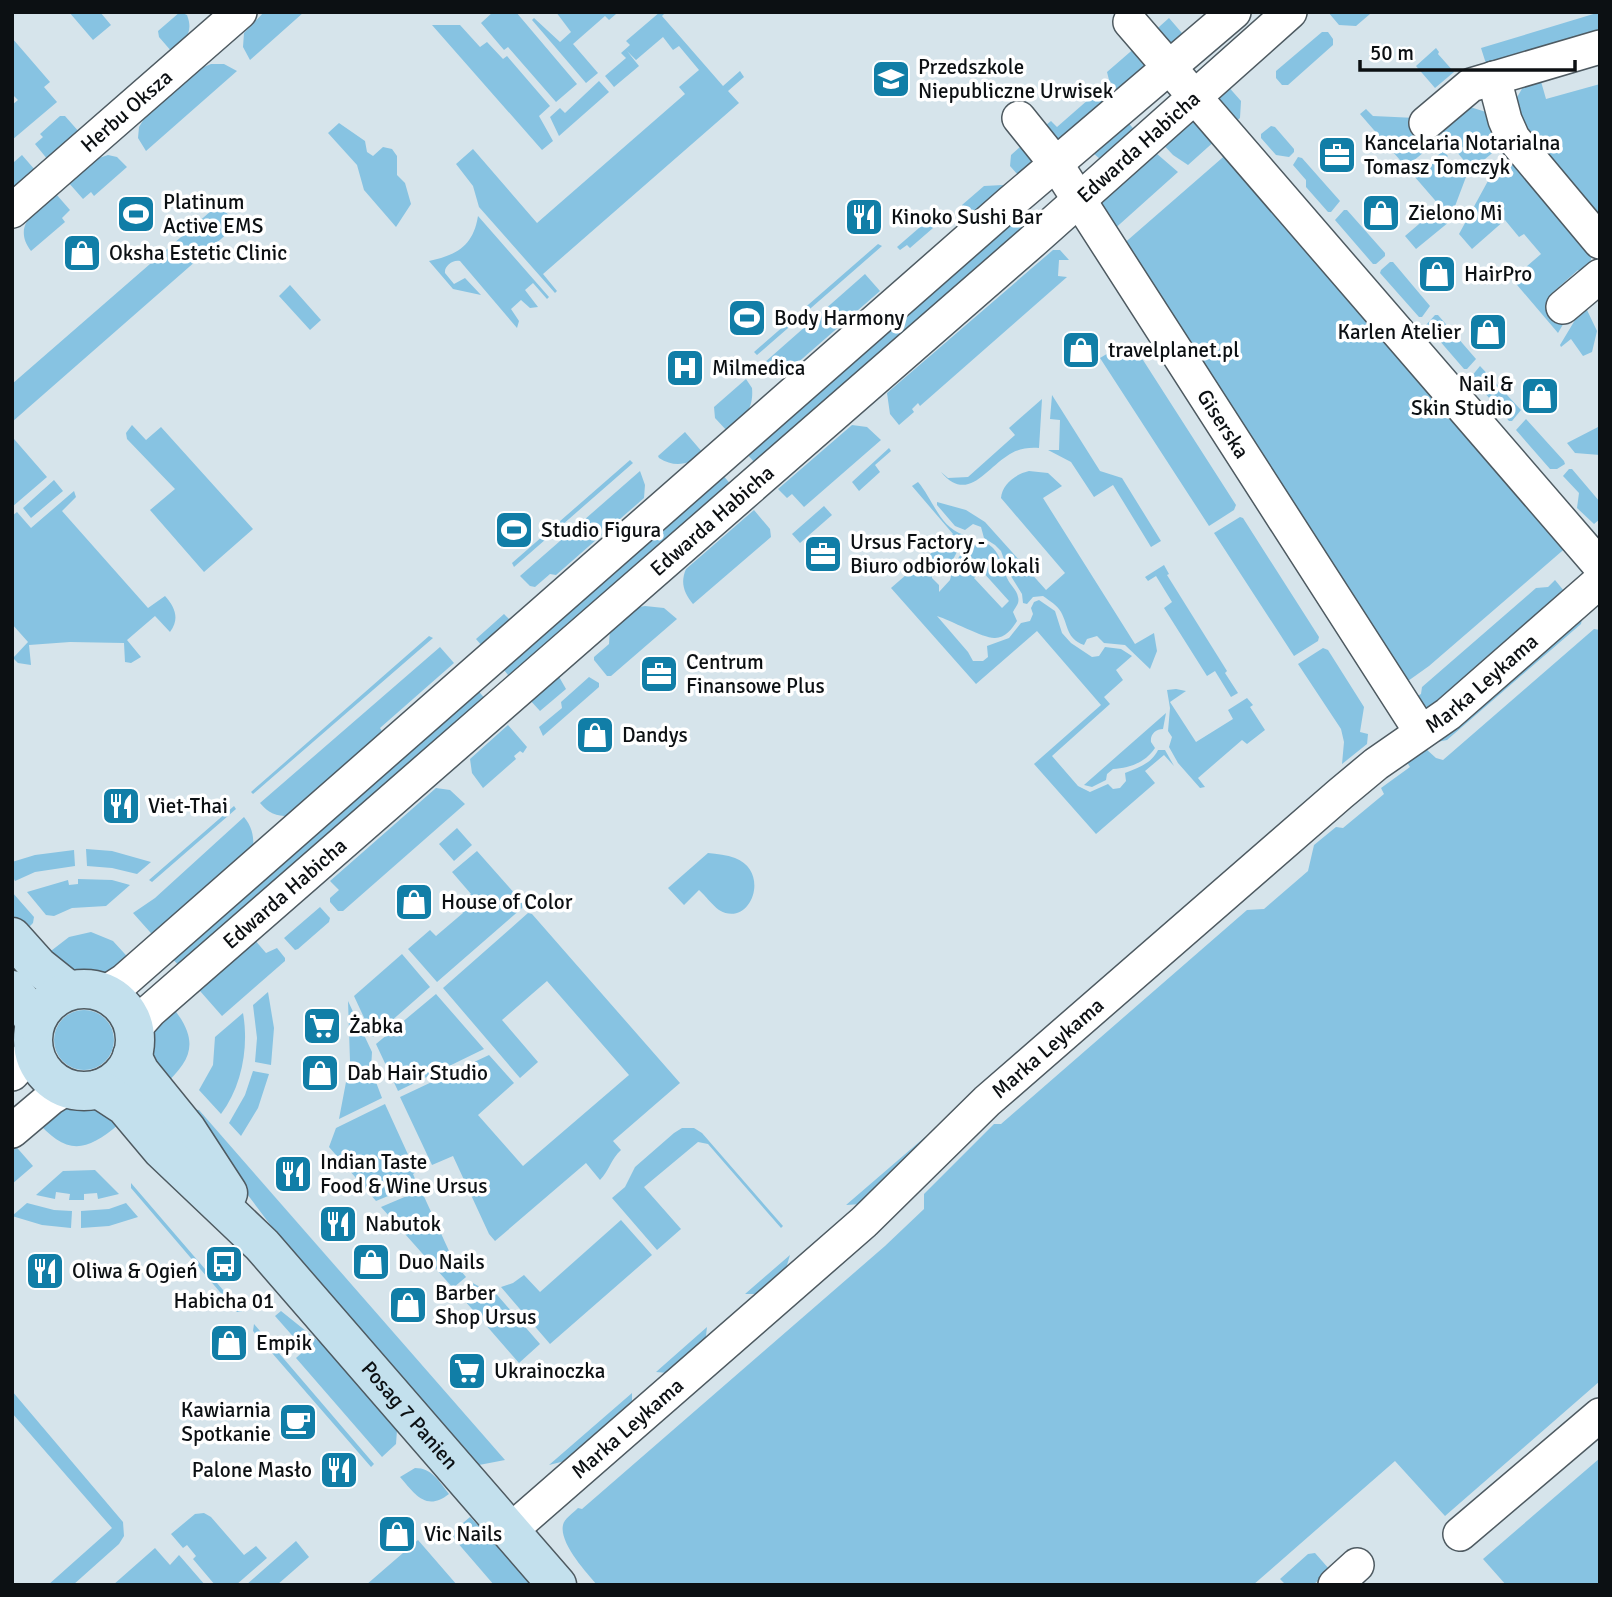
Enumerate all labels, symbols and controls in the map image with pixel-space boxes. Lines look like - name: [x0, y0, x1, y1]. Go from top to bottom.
- scale bar: [1360, 28, 1575, 72]
- text: 50 m: [1370, 40, 1414, 66]
- place label: Przedszkole Niepubliczne Urwisek: [918, 54, 1114, 104]
- school or university icon: Przedszkole Niepubliczne Urwisek: [870, 58, 912, 100]
- street label: Herbu Oksza: [75, 64, 178, 158]
- street label: Edwarda Habicha: [1072, 85, 1205, 209]
- place label: Kancelaria Notarialna Tomasz Tomczyk: [1364, 130, 1561, 180]
- office icon: Kancelaria Notarialna Tomasz Tomczyk: [1316, 134, 1358, 176]
- place label: Platinum Active EMS: [163, 189, 263, 239]
- shop icon: Zielono Mi: [1360, 192, 1402, 234]
- sports icon: Platinum Active EMS: [115, 193, 157, 235]
- restaurant icon: Kinoko Sushi Bar: [843, 196, 885, 238]
- place label: Zielono Mi: [1408, 200, 1503, 226]
- place label: Kinoko Sushi Bar: [891, 204, 1043, 230]
- shop icon: Oksha Estetic Clinic: [61, 232, 103, 274]
- place label: Oksha Estetic Clinic: [109, 240, 287, 266]
- shop icon: HairPro: [1416, 253, 1458, 295]
- place label: HairPro: [1464, 261, 1532, 287]
- sports icon: Body Harmony: [726, 297, 768, 339]
- place label: Body Harmony: [774, 305, 904, 331]
- shop icon: Karlen Atelier: [1467, 311, 1509, 353]
- place label: Karlen Atelier: [1337, 319, 1461, 345]
- shop icon: travelplanet.pl: [1060, 329, 1102, 371]
- place label: travelplanet.pl: [1108, 337, 1239, 363]
- hospital icon: Milmedica: [664, 347, 706, 389]
- place label: Milmedica: [712, 355, 805, 381]
- place label: Nail & Skin Studio: [1411, 371, 1513, 421]
- shop icon: Nail & Skin Studio: [1519, 375, 1561, 417]
- street label: Giserska: [1191, 384, 1255, 463]
- street label: Edwarda Habicha: [645, 460, 779, 582]
- sports icon: Studio Figura: [493, 509, 535, 551]
- place label: Studio Figura: [541, 517, 661, 543]
- place label: Ursus Factory - Biuro odbiorów lokali: [850, 529, 1040, 579]
- office icon: Ursus Factory - Biuro odbiorów lokali: [802, 533, 844, 575]
- street label: Marka Leykama: [1420, 628, 1543, 739]
- place label: Centrum Finansowe Plus: [686, 649, 825, 699]
- office icon: Centrum Finansowe Plus: [638, 653, 680, 695]
- shop icon: Dandys: [574, 714, 616, 756]
- place label: Dandys: [622, 722, 688, 748]
- restaurant icon: Viet-Thai: [100, 785, 142, 827]
- place label: Viet-Thai: [148, 793, 228, 819]
- street label: Edwarda Habicha: [218, 832, 352, 954]
- shop icon: House of Color: [393, 881, 435, 923]
- place label: House of Color: [441, 889, 573, 915]
- street label: Marka Leykama: [986, 992, 1109, 1104]
- supermarket icon: Żabka: [301, 1005, 343, 1047]
- place label: Żabka: [349, 1013, 403, 1039]
- shop icon: Dab Hair Studio: [299, 1052, 341, 1094]
- place label: Dab Hair Studio: [347, 1060, 488, 1086]
- place label: Indian Taste Food & Wine Ursus: [320, 1149, 487, 1199]
- restaurant icon: Indian Taste Food & Wine Ursus: [272, 1153, 314, 1195]
- restaurant icon: Nabutok: [317, 1203, 359, 1245]
- place label: Nabutok: [365, 1211, 442, 1237]
- shop icon: Duo Nails: [350, 1241, 392, 1283]
- bus stop icon: Habicha 01: [203, 1243, 245, 1285]
- place label: Duo Nails: [398, 1249, 485, 1275]
- restaurant icon: Oliwa & Ogień: [24, 1250, 66, 1292]
- place label: Oliwa & Ogień: [72, 1258, 198, 1284]
- place label: Barber Shop Ursus: [435, 1280, 536, 1330]
- shop icon: Barber Shop Ursus: [387, 1284, 429, 1326]
- place label: Habicha 01: [174, 1288, 274, 1314]
- shop icon: Empik: [208, 1322, 250, 1364]
- place label: Empik: [256, 1330, 312, 1356]
- supermarket icon: Ukrainoczka: [446, 1350, 488, 1392]
- street label: Posag 7 Panien: [356, 1356, 464, 1475]
- place label: Ukrainoczka: [494, 1358, 605, 1384]
- street label: Marka Leykama: [566, 1372, 689, 1484]
- place label: Kawiarnia Spotkanie: [181, 1397, 271, 1447]
- cafe icon: Kawiarnia Spotkanie: [277, 1401, 319, 1443]
- restaurant icon: Palone Masło: [318, 1449, 360, 1491]
- place label: Palone Masło: [192, 1457, 312, 1483]
- shop icon: Vic Nails: [376, 1513, 418, 1555]
- place label: Vic Nails: [424, 1521, 502, 1547]

